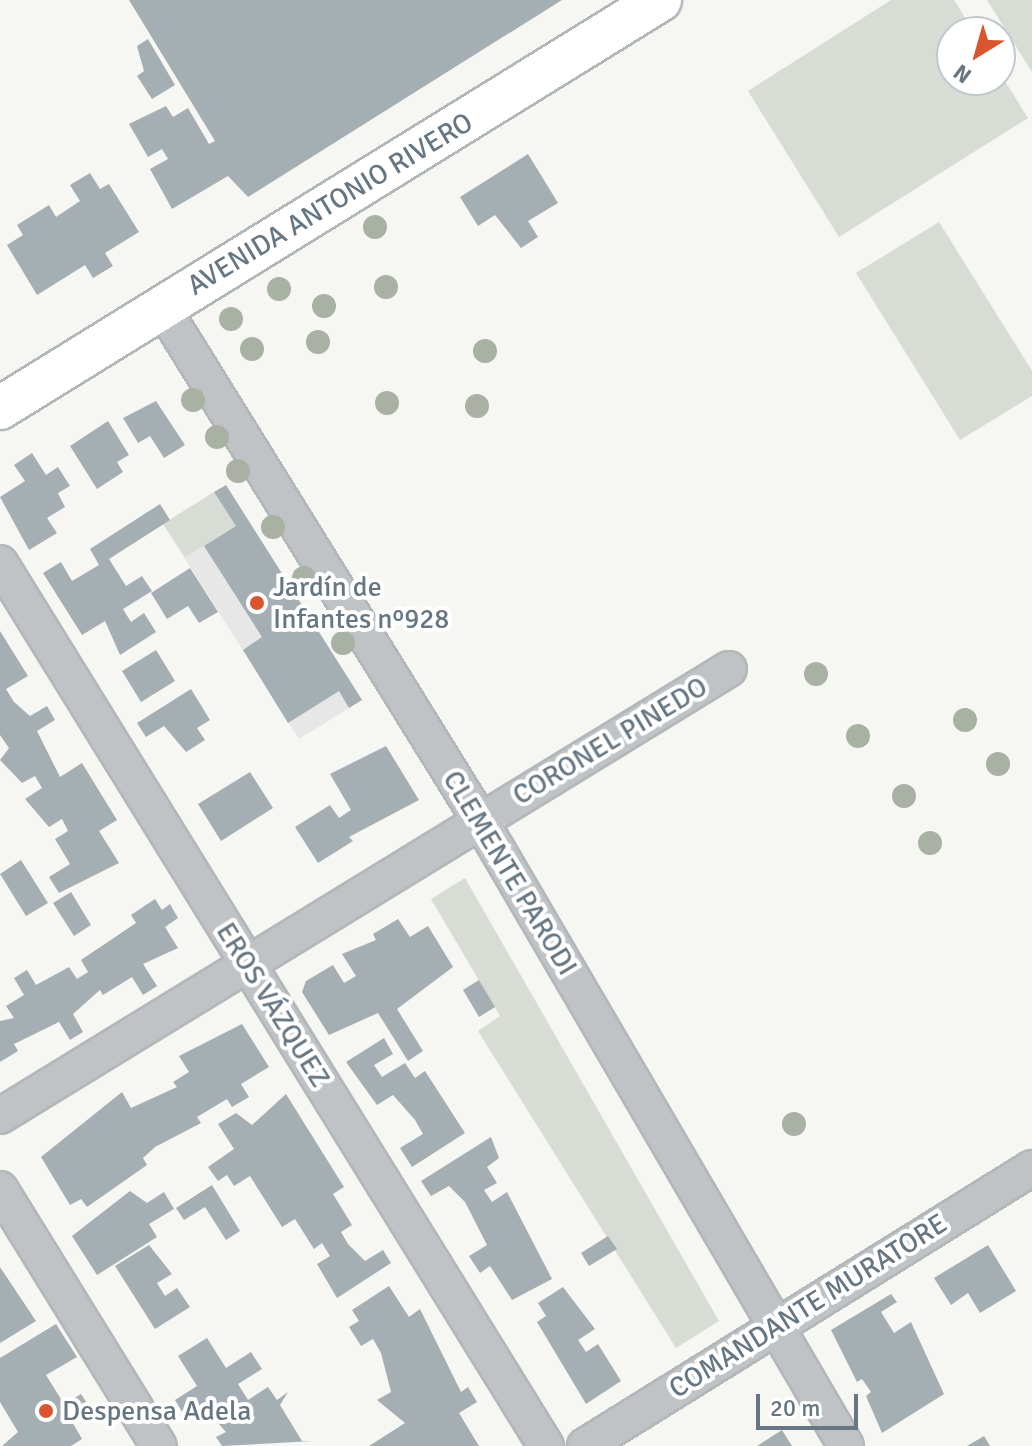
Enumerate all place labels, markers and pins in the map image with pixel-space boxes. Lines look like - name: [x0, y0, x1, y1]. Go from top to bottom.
- place label: Jardín de Infantes nº928: [273, 570, 449, 636]
- marker: Jardín de Infantes nº928: [248, 594, 266, 612]
- place label: Despensa Adela: [62, 1394, 251, 1428]
- marker: Despensa Adela: [37, 1402, 55, 1420]

